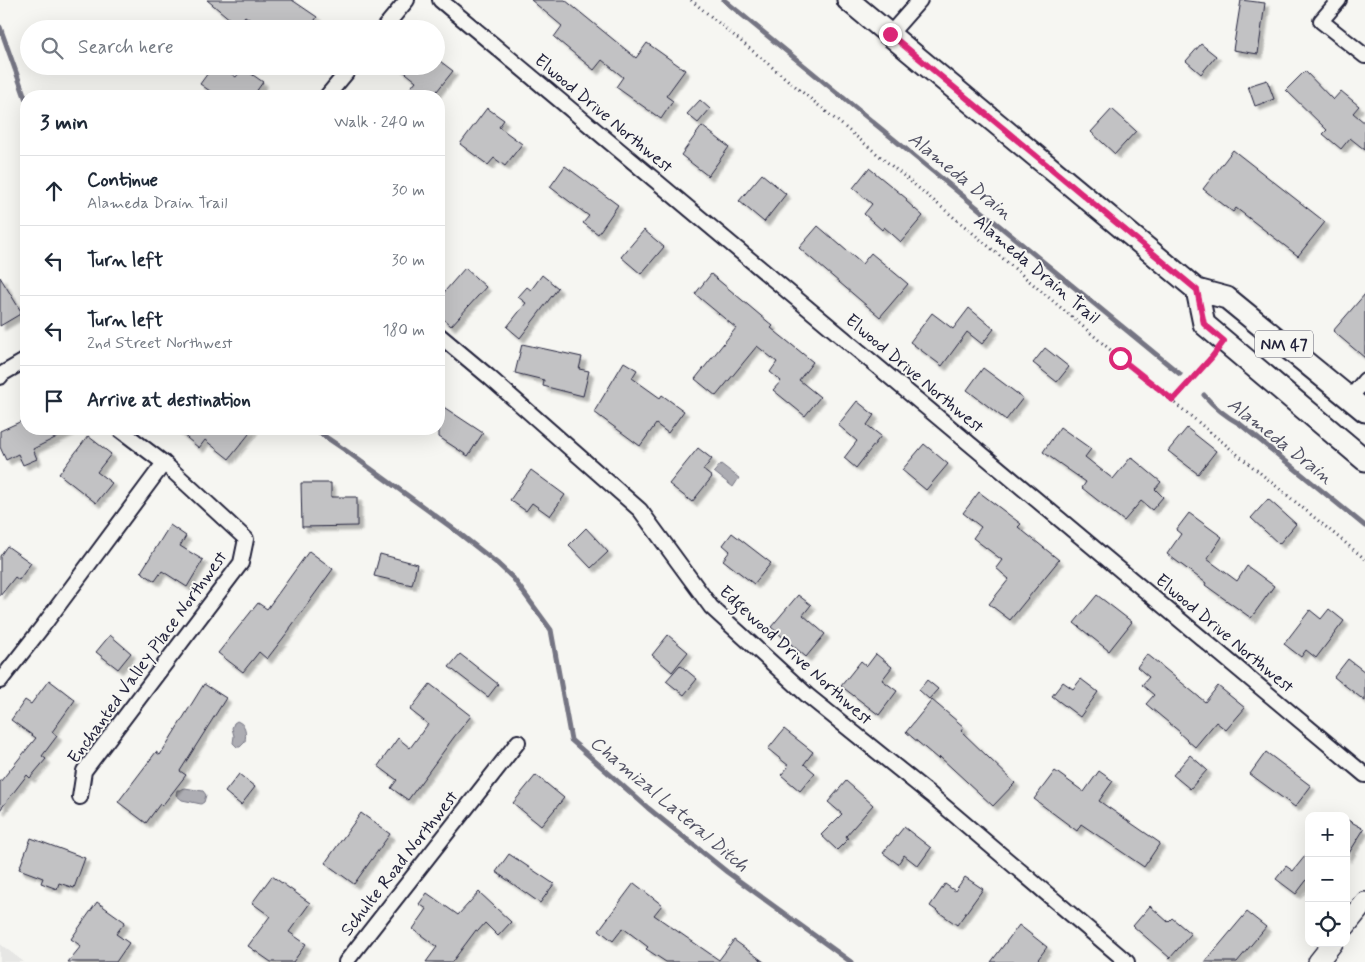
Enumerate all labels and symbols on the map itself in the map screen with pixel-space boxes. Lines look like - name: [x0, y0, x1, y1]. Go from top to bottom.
- route end: [879, 23, 902, 46]
- street label: Elwood Drive Northwest: [529, 49, 678, 179]
- water label: Alameda Drain: [903, 126, 1017, 226]
- street label: Alameda Drain Trail: [968, 210, 1105, 330]
- street label: Elwood Drive Northwest: [840, 309, 989, 439]
- road number: NM 47: [1255, 330, 1313, 358]
- route start: [1109, 347, 1132, 370]
- water label: Alameda Drain: [1222, 392, 1338, 490]
- street label: Enchanted Valley Place Northwest: [62, 546, 234, 769]
- street label: Elwood Drive Northwest: [1150, 569, 1299, 699]
- street label: Edgewood Drive Northwest: [712, 580, 877, 733]
- water label: Chamizal Lateral Ditch: [585, 730, 754, 878]
- street label: Schulte Road Northwest: [335, 785, 465, 941]

